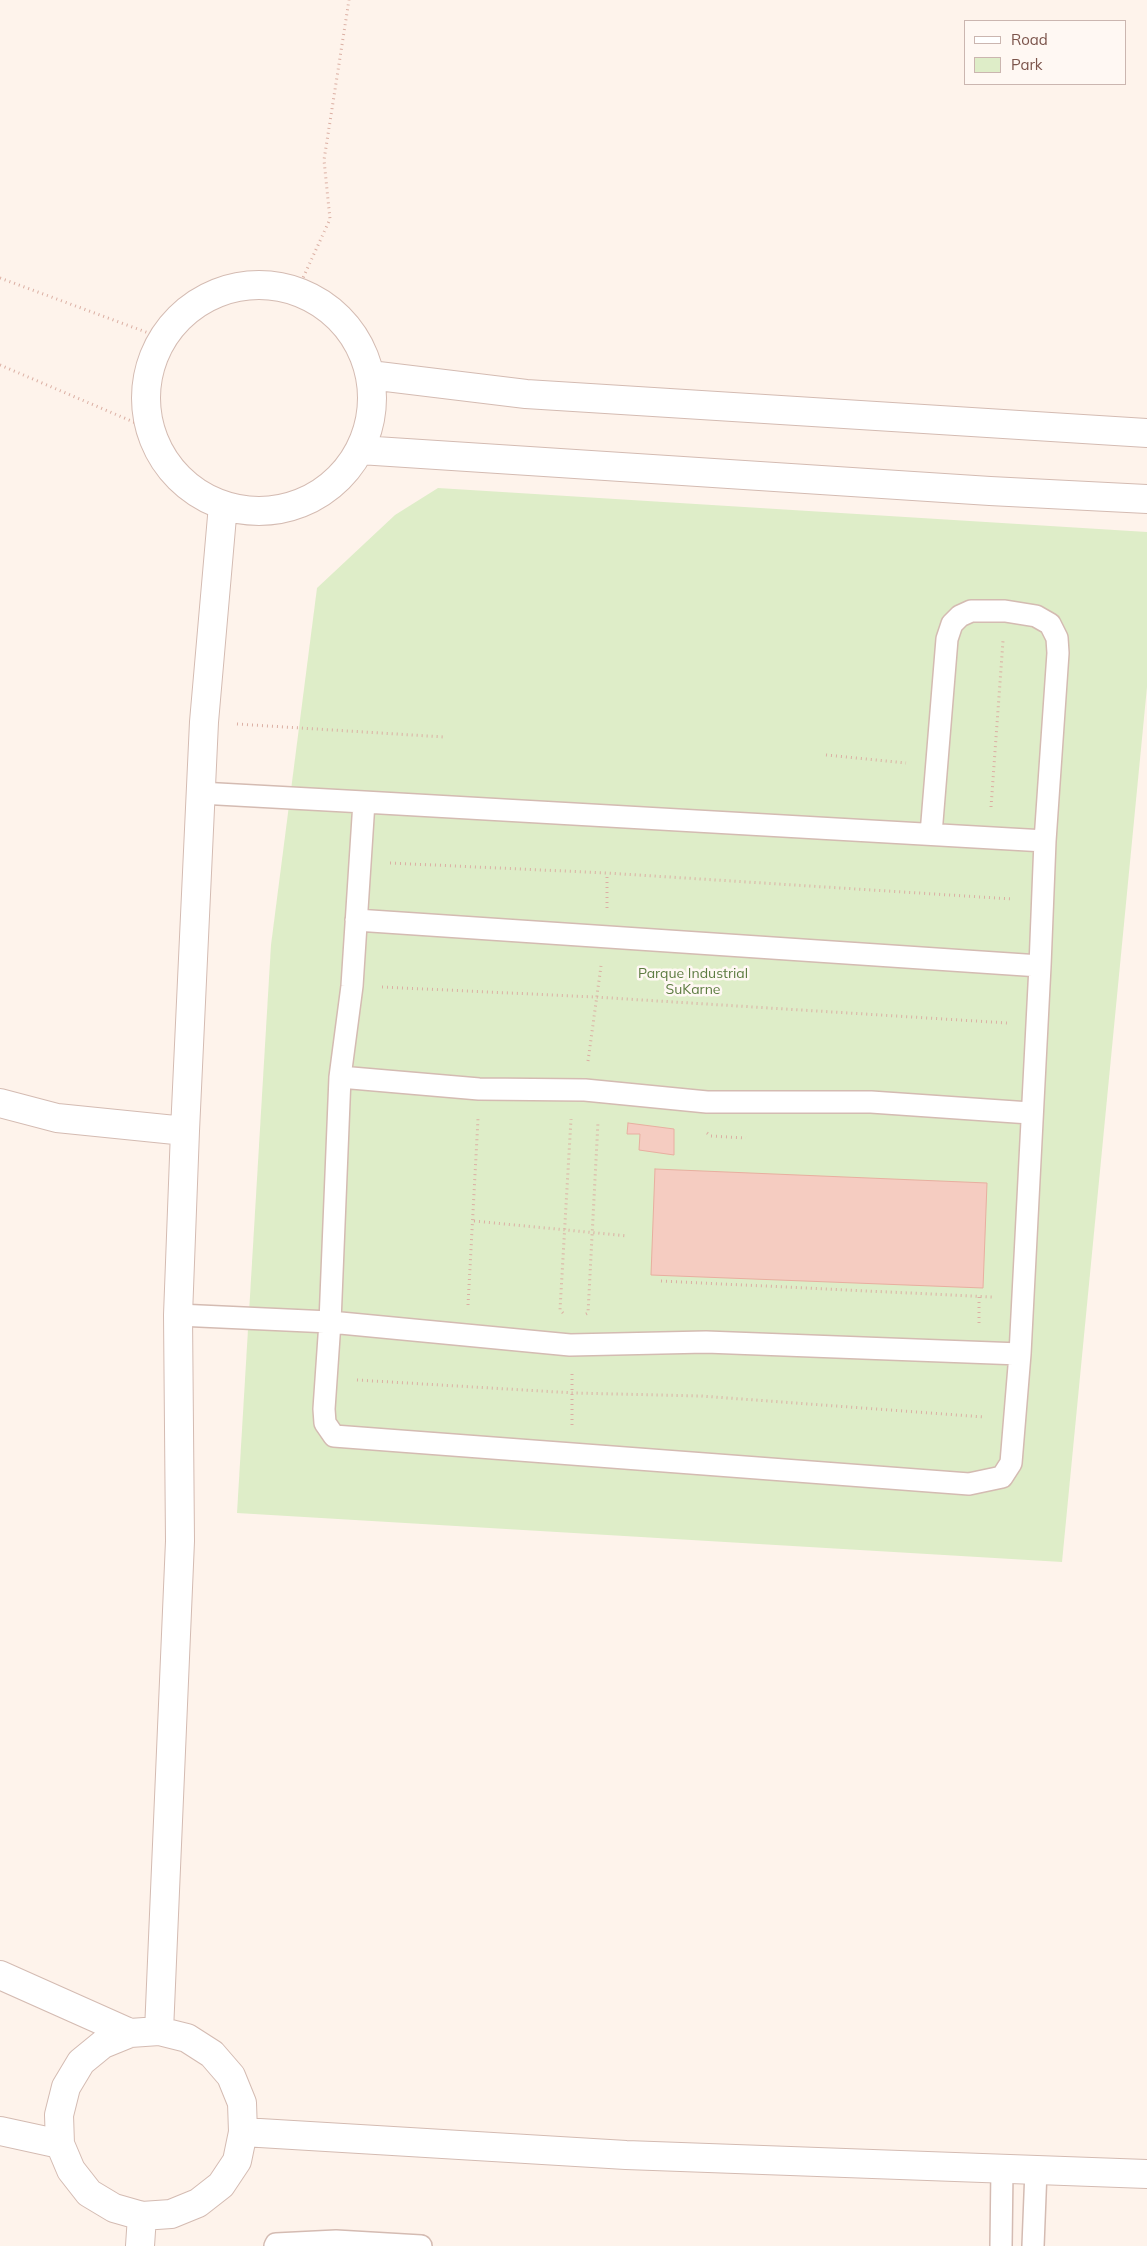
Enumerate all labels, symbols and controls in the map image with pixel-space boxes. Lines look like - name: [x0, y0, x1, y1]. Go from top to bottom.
- legend: [964, 20, 1127, 85]
- text: Road: [1011, 30, 1048, 49]
- text: Park: [1011, 55, 1043, 74]
- park label: Parque Industrial SuKarne: [638, 966, 748, 999]

